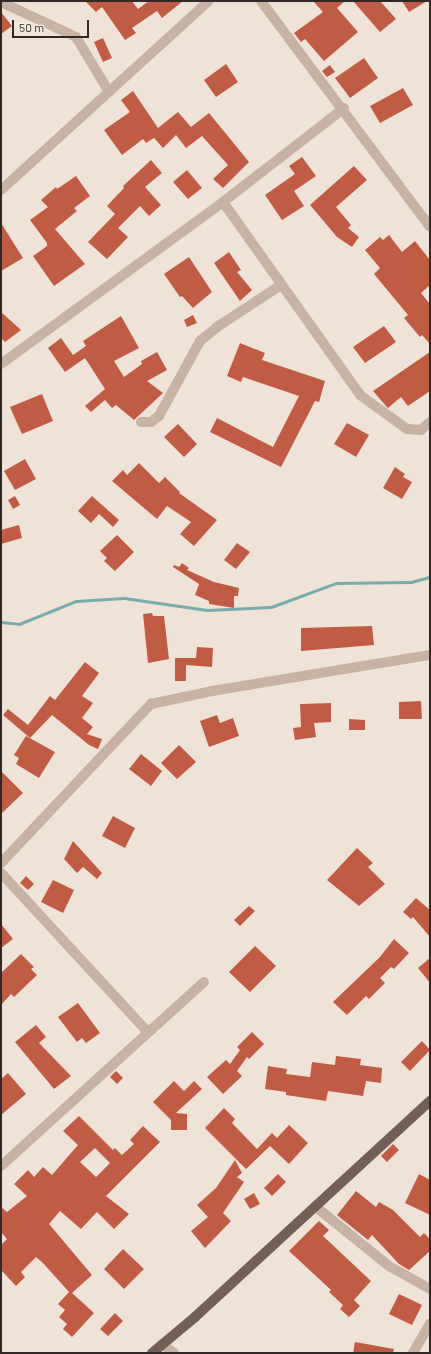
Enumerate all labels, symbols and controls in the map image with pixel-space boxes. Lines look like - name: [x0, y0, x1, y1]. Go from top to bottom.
- scale bar: [14, 12, 91, 38]
- text: 50 m: [19, 20, 44, 34]

